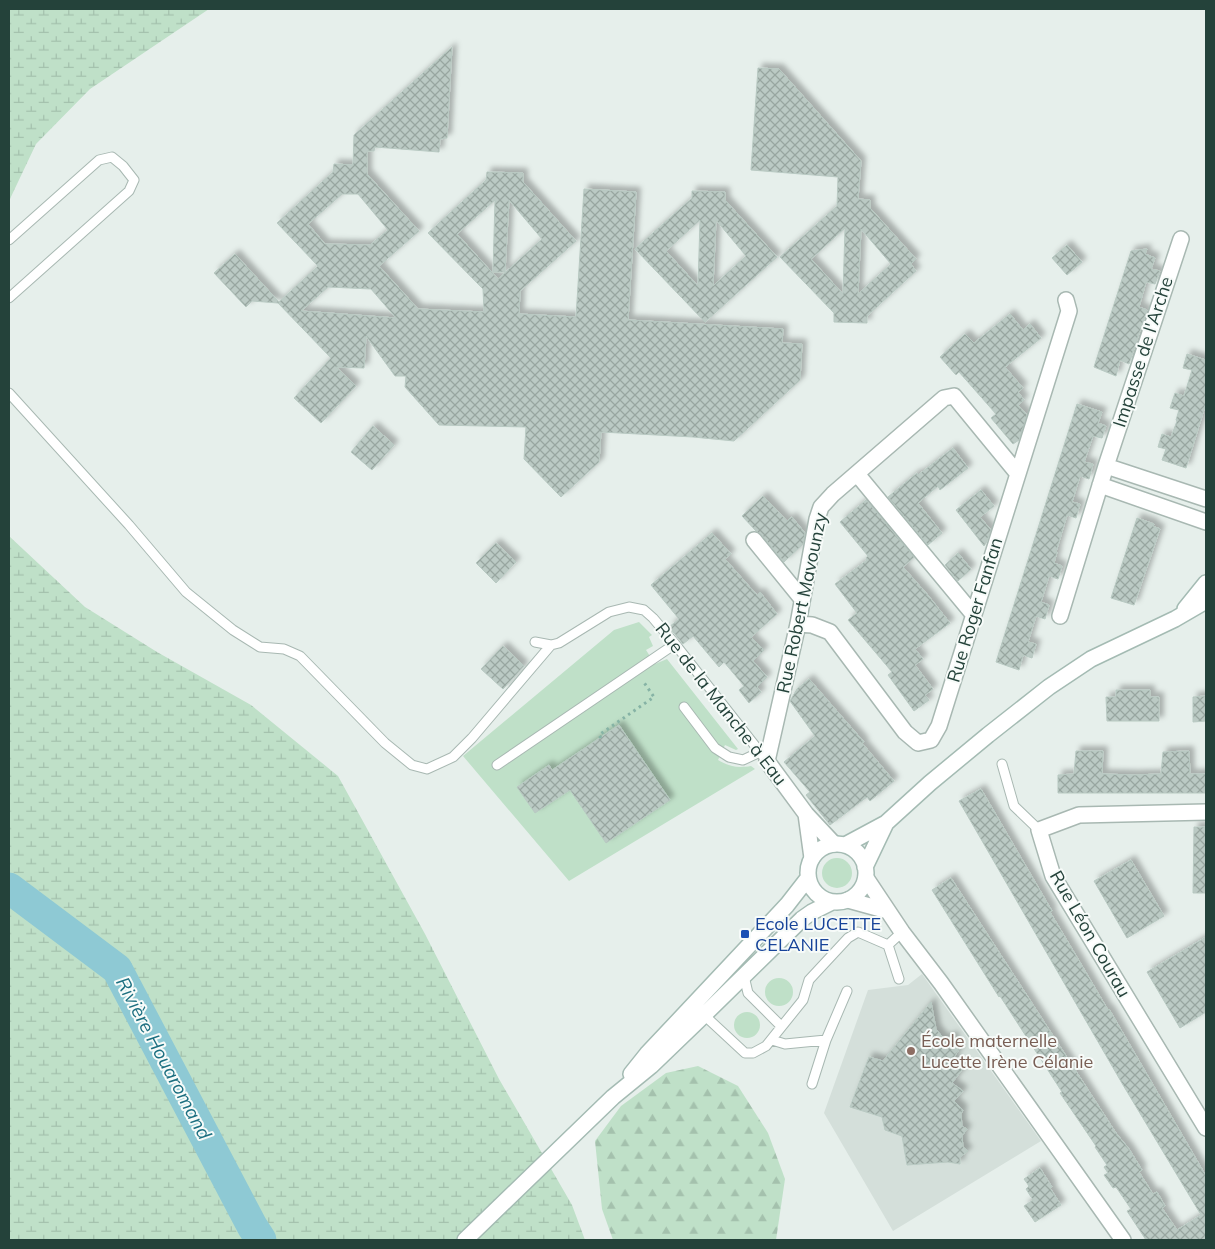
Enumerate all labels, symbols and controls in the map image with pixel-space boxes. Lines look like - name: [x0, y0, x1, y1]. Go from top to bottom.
- street label: Impasse de l'Arche: [1107, 274, 1178, 430]
- street label: Rue Robert Mavounzy: [771, 510, 832, 695]
- street label: Rue Roger Fanfan: [942, 535, 1007, 685]
- street label: Rue de la Manche à Eau: [651, 618, 792, 790]
- street label: Rue Léon Courau: [1045, 866, 1136, 1001]
- place label: Ecole LUCETTE CELANIE: [755, 912, 881, 956]
- marker: Ecole LUCETTE CELANIE: [739, 928, 751, 940]
- water label: Rivière Houaromand: [111, 973, 217, 1144]
- place label: École maternelle Lucette Irène Célanie: [921, 1029, 1093, 1073]
- marker: École maternelle Lucette Irène Célanie: [905, 1045, 917, 1057]

